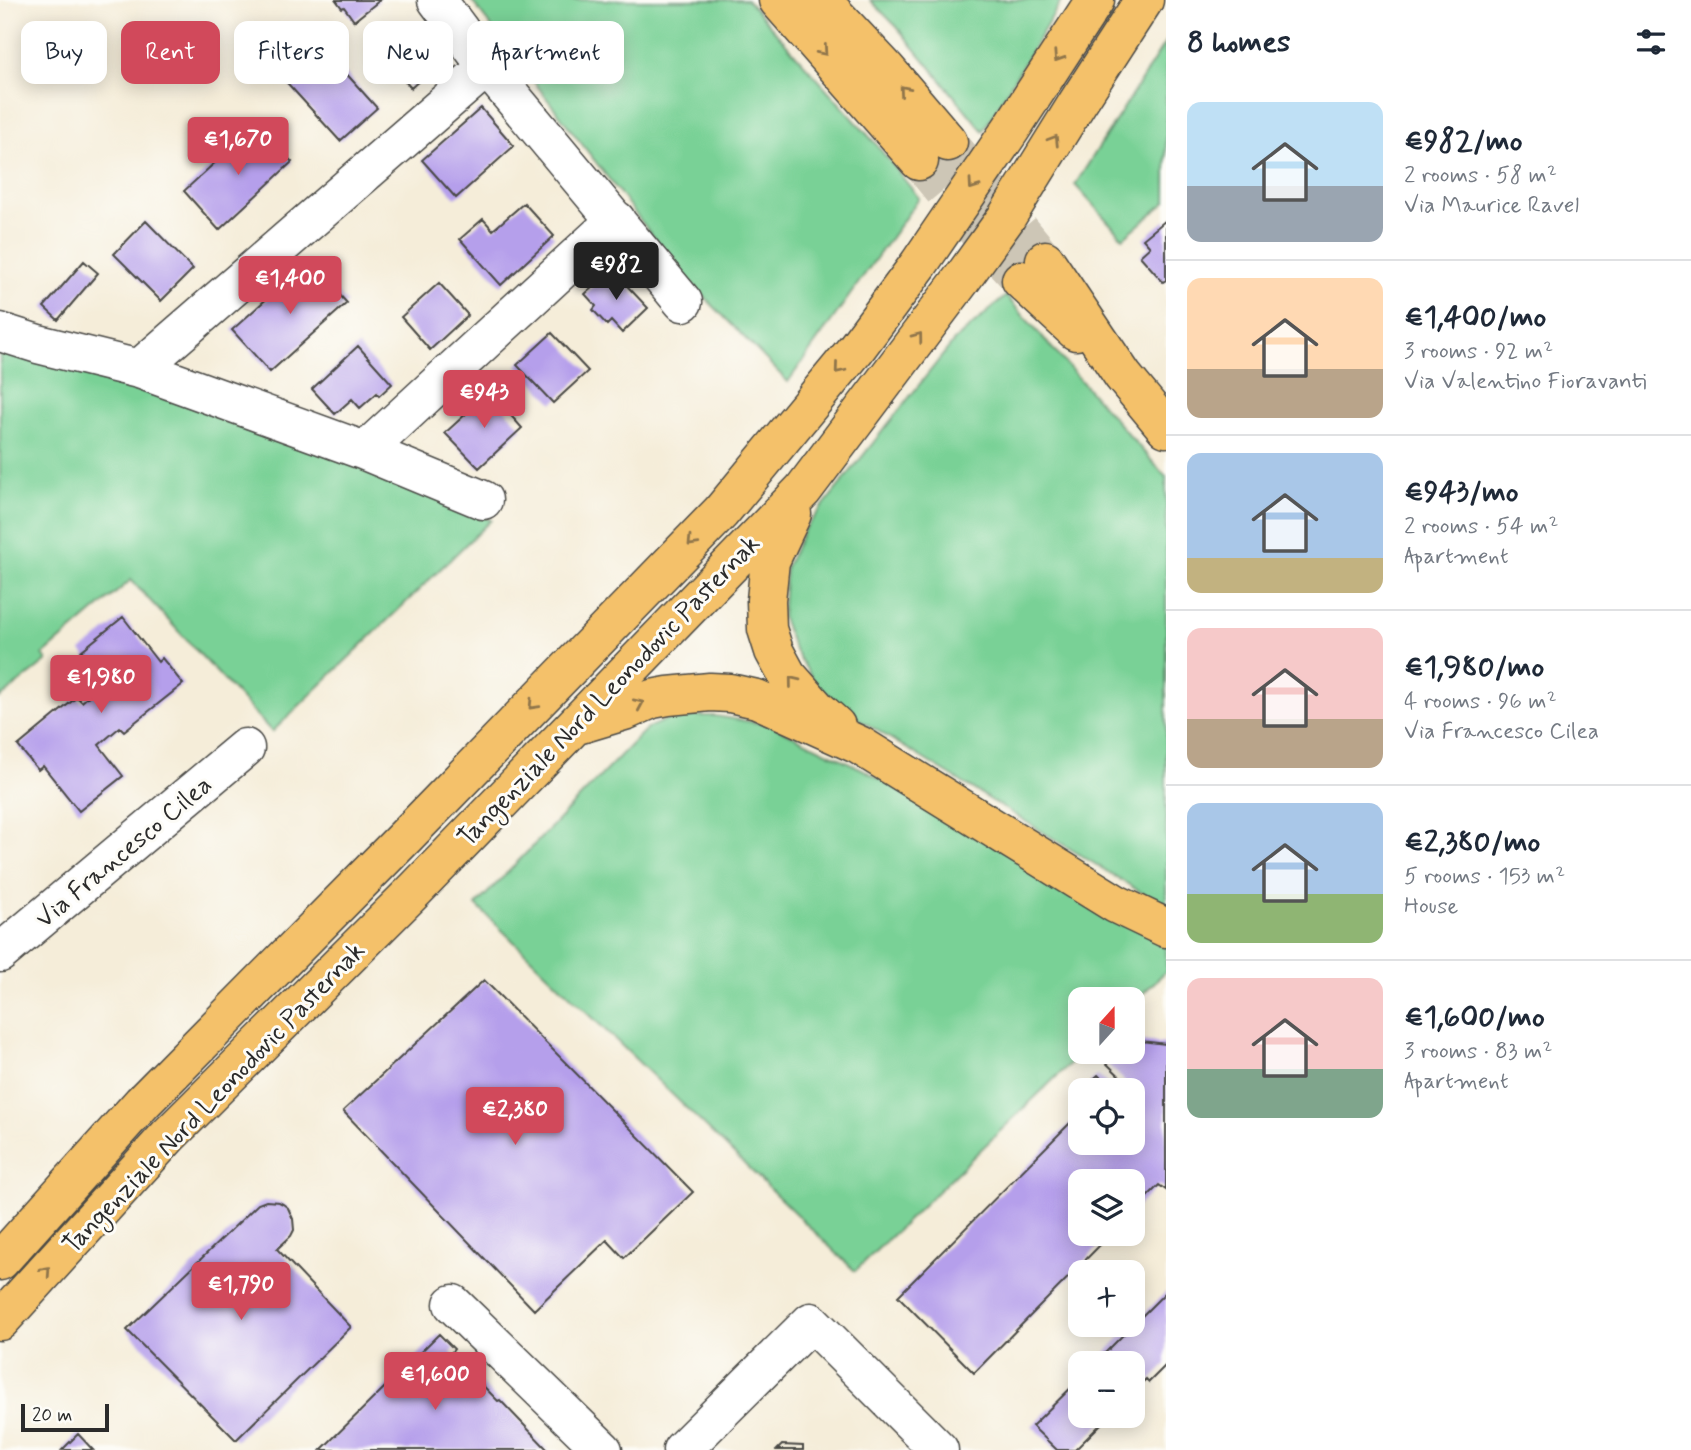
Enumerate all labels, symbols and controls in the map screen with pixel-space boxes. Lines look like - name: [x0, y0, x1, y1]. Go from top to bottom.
- chip: Buy: [21, 21, 107, 84]
- chip: Rent: [121, 21, 220, 84]
- chip: Filters: [234, 21, 349, 84]
- chip: New: [363, 21, 453, 84]
- chip: Apartment: [467, 21, 624, 84]
- text: 8 homes: [1187, 23, 1290, 62]
- icon: filters: [1632, 23, 1670, 61]
- one-way arrow: [815, 43, 827, 56]
- one-way arrow: [1053, 50, 1066, 63]
- one-way arrow: [900, 86, 912, 99]
- pin: €1,670: [181, 118, 295, 177]
- text: €982/mo: [1404, 122, 1523, 161]
- text: €1,670: [204, 125, 272, 155]
- icon: home: [1243, 130, 1327, 214]
- one-way arrow: [1046, 135, 1059, 148]
- text: 2 rooms · 58 m²: [1404, 161, 1557, 191]
- one-way arrow: [969, 177, 981, 190]
- text: Via Maurice Ravel: [1404, 191, 1579, 221]
- pin: €982: [575, 243, 657, 302]
- text: €982: [590, 250, 642, 280]
- pin: €1,400: [233, 256, 347, 316]
- text: €1,400: [254, 264, 326, 294]
- text: €1,400/mo: [1404, 298, 1546, 337]
- icon: home: [1243, 306, 1327, 390]
- one-way arrow: [910, 333, 922, 345]
- text: 3 rooms · 92 m²: [1404, 337, 1553, 367]
- one-way arrow: [835, 361, 847, 374]
- text: Via Valentino Fioravanti: [1404, 367, 1647, 397]
- pin: €943: [443, 370, 525, 430]
- text: €943: [459, 378, 509, 408]
- text: €943/mo: [1404, 473, 1519, 512]
- icon: home: [1243, 481, 1327, 565]
- text: 2 rooms · 54 m²: [1404, 512, 1558, 542]
- street label: Tangenziale Nord Leonodovic Pasternak: [451, 528, 770, 856]
- one-way arrow: [687, 534, 700, 547]
- text: Apartment: [1404, 542, 1509, 572]
- text: €1,980/mo: [1404, 648, 1544, 687]
- pin: €1,980: [44, 656, 158, 715]
- icon: home: [1243, 656, 1327, 740]
- text: €1,980: [66, 663, 136, 693]
- one-way arrow: [789, 676, 801, 689]
- text: 4 rooms · 96 m²: [1404, 687, 1557, 717]
- one-way arrow: [528, 697, 541, 710]
- one-way arrow: [633, 699, 645, 713]
- text: Via Francesco Cilea: [1404, 717, 1599, 747]
- street label: Via Francesco Cilea: [29, 769, 220, 936]
- text: €2,380/mo: [1404, 823, 1540, 862]
- icon: home: [1243, 831, 1327, 915]
- text: 5 rooms · 153 m²: [1404, 862, 1565, 892]
- text: House: [1404, 892, 1458, 922]
- street label: Tangenziale Nord Leonodovic Pasternak: [56, 935, 375, 1263]
- north arrow: [1068, 987, 1144, 1064]
- map controls: [1068, 987, 1145, 1428]
- text: €1,600/mo: [1404, 998, 1545, 1037]
- icon: home: [1243, 1006, 1327, 1090]
- text: 3 rooms · 83 m²: [1404, 1037, 1552, 1067]
- text: Apartment: [1404, 1067, 1509, 1097]
- button: locate: [1068, 1078, 1145, 1155]
- pin: €2,380: [458, 1088, 572, 1147]
- text: €2,380: [482, 1095, 548, 1125]
- button: layers: [1068, 1169, 1145, 1246]
- button: +: [1068, 1260, 1145, 1337]
- pin: €1,790: [184, 1262, 298, 1322]
- one-way arrow: [38, 1266, 50, 1279]
- text: €1,790: [208, 1270, 274, 1300]
- button: −: [1068, 1351, 1145, 1428]
- pin: €1,600: [378, 1352, 492, 1412]
- text: €1,600: [400, 1360, 470, 1390]
- scale bar: [21, 1401, 108, 1433]
- text: 20 m: [32, 1403, 72, 1428]

